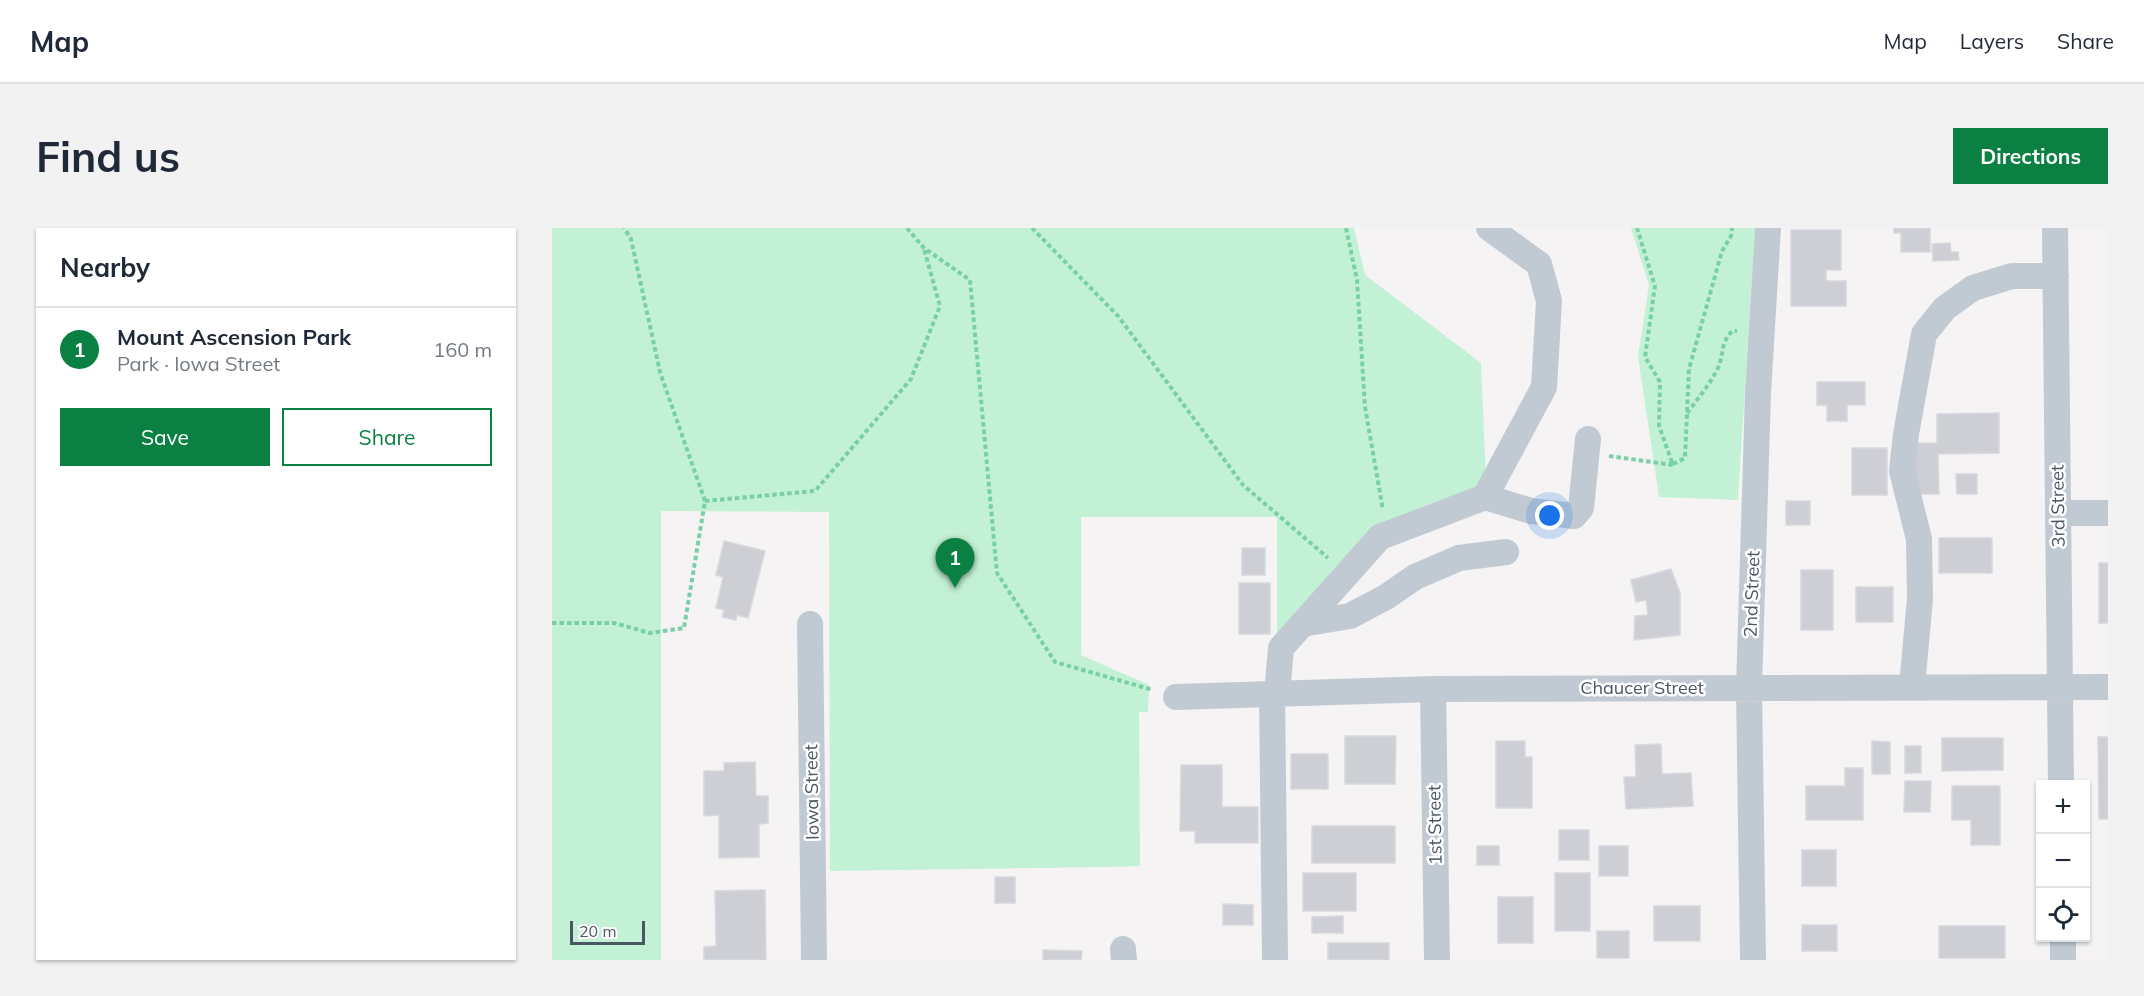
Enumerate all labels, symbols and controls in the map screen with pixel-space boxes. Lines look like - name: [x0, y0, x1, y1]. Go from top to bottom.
- text: Map: [30, 24, 89, 59]
- text: Map: [1884, 28, 1927, 54]
- text: Layers: [1960, 28, 2024, 54]
- text: Share: [2057, 28, 2114, 54]
- button: Directions: [1953, 128, 2108, 184]
- text: Find us: [36, 130, 180, 183]
- text: Nearby: [60, 251, 150, 284]
- text: Mount Ascension Park: [117, 323, 351, 351]
- text: 1: [74, 337, 86, 362]
- text: 160 m: [433, 337, 492, 362]
- text: Park · Iowa Street: [117, 351, 280, 376]
- button: Save: [60, 408, 270, 466]
- button: Share: [282, 408, 492, 466]
- street label: 3rd Street: [2045, 465, 2070, 547]
- your location: [1535, 501, 1564, 530]
- pin: 1: [936, 538, 974, 588]
- street label: 2nd Street: [1738, 550, 1765, 638]
- street label: Chaucer Street: [1580, 676, 1704, 699]
- street label: Iowa Street: [799, 744, 824, 840]
- map controls: [2036, 780, 2090, 942]
- button: +: [2036, 780, 2090, 834]
- street label: 1st Street: [1422, 785, 1447, 865]
- button: −: [2036, 834, 2090, 888]
- button: locate: [2036, 888, 2090, 942]
- scale bar: [570, 918, 645, 946]
- text: 20 m: [579, 921, 616, 941]

